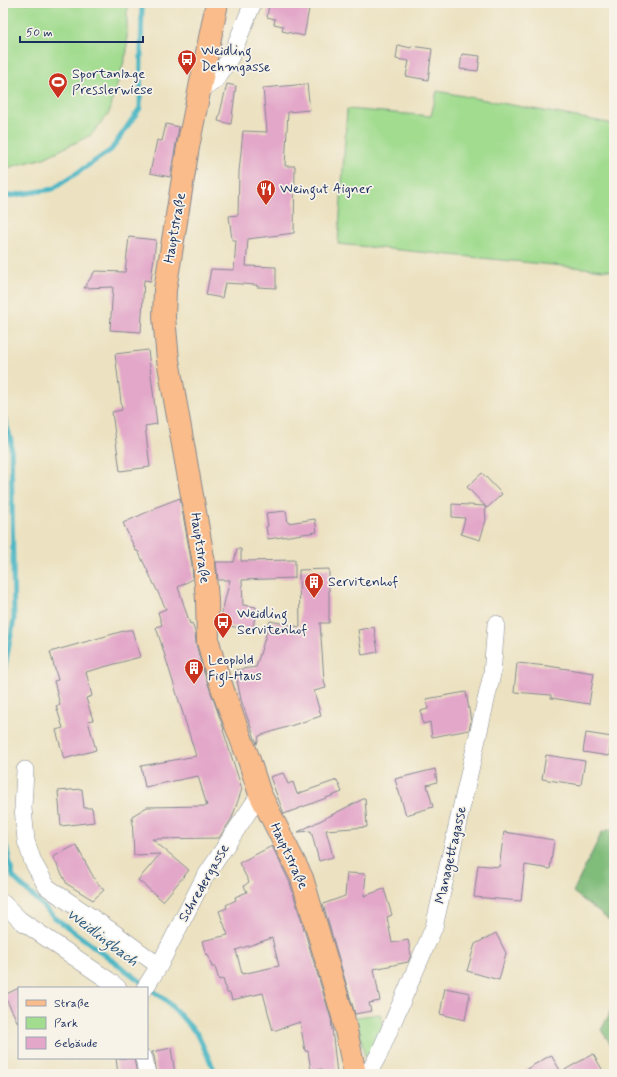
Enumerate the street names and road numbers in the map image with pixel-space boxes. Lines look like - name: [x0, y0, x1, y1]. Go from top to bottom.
- street label: Hauptstraße: [160, 191, 190, 265]
- street label: Hauptstraße: [186, 511, 214, 585]
- street label: Managettagasse: [431, 804, 472, 906]
- street label: Hauptstraße: [266, 820, 312, 892]
- street label: Schredergasse: [174, 841, 234, 925]

